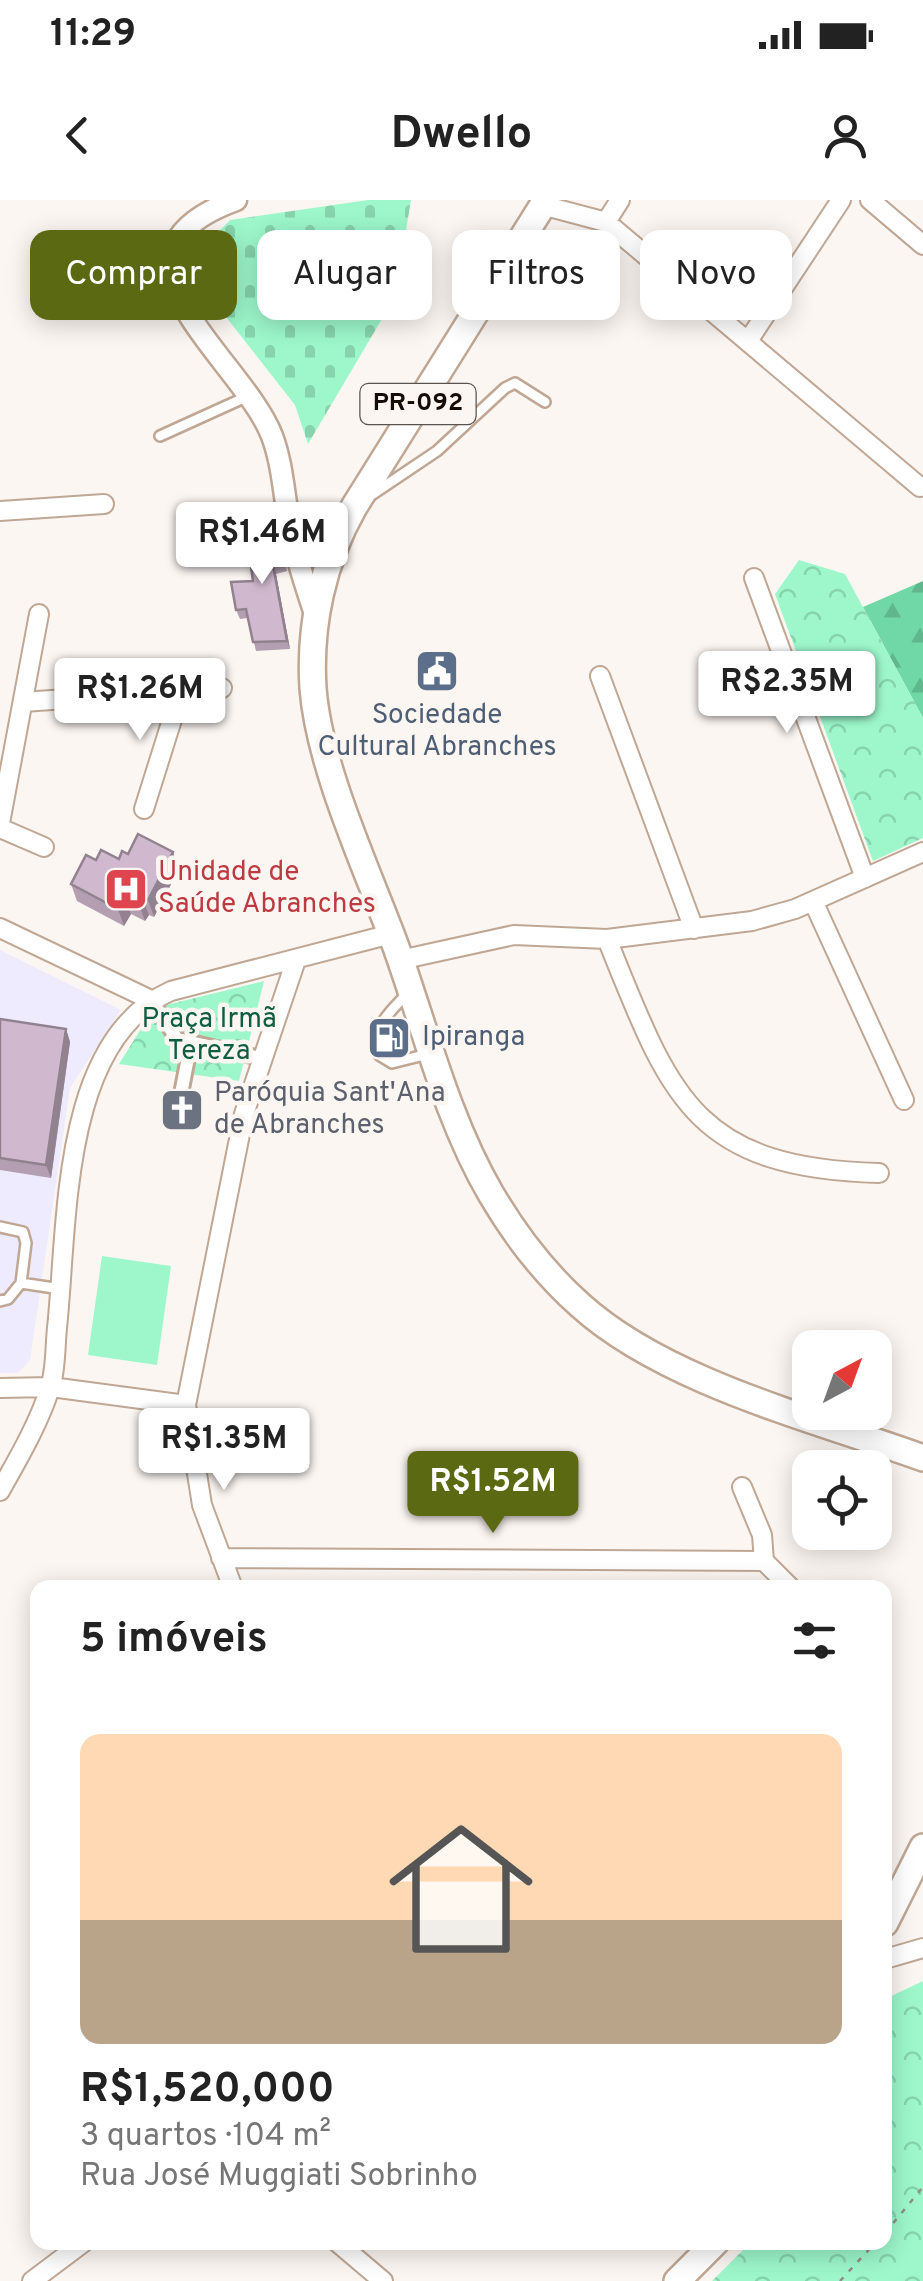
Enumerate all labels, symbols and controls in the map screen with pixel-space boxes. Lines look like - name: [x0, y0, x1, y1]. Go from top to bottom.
- text: 11:29: [50, 11, 136, 60]
- text: Dwello: [391, 107, 532, 164]
- icon: back: [50, 108, 105, 163]
- icon: person: [818, 108, 873, 163]
- chip: Comprar: [30, 230, 237, 320]
- chip: Alugar: [257, 230, 432, 320]
- chip: Filtros: [452, 230, 620, 320]
- chip: Novo: [640, 230, 792, 320]
- road number: PR-092: [360, 384, 476, 424]
- pin: R$1.46M: [170, 502, 354, 587]
- text: R$1.46M: [198, 514, 326, 554]
- public building icon: Sociedade Cultural Abranches: [414, 648, 460, 694]
- pin: R$2.35M: [695, 651, 879, 736]
- pin: R$1.26M: [48, 658, 232, 743]
- text: R$2.35M: [720, 663, 854, 703]
- text: R$1.26M: [76, 670, 204, 710]
- place label: Sociedade Cultural Abranches: [317, 698, 557, 766]
- place label: Unidade de Saúde Abranches: [158, 855, 376, 923]
- hospital icon: Unidade de Saúde Abranches: [103, 866, 149, 912]
- park label: Praça Irmã Tereza: [141, 1002, 277, 1070]
- fuel station icon: Ipiranga: [366, 1015, 412, 1061]
- place label: Ipiranga: [422, 1020, 525, 1056]
- place label: Paróquia Sant'Ana de Abranches: [214, 1076, 445, 1144]
- church icon: Paróquia Sant'Ana de Abranches: [159, 1087, 205, 1133]
- north arrow: [792, 1330, 892, 1430]
- map controls: [792, 1330, 892, 1550]
- pin: R$1.35M: [132, 1408, 316, 1493]
- text: R$1.35M: [161, 1420, 287, 1460]
- button: locate: [792, 1450, 892, 1550]
- pin: R$1.52M: [401, 1451, 585, 1536]
- text: R$1.52M: [429, 1463, 557, 1503]
- icon: filters: [787, 1613, 842, 1668]
- text: 5 imóveis: [80, 1614, 268, 1667]
- icon: home: [371, 1799, 551, 1979]
- text: R$1,520,000: [80, 2064, 335, 2117]
- text: 3 quartos · 104 m²: [80, 2117, 331, 2157]
- text: Rua José Muggiati Sobrinho: [80, 2157, 478, 2197]

